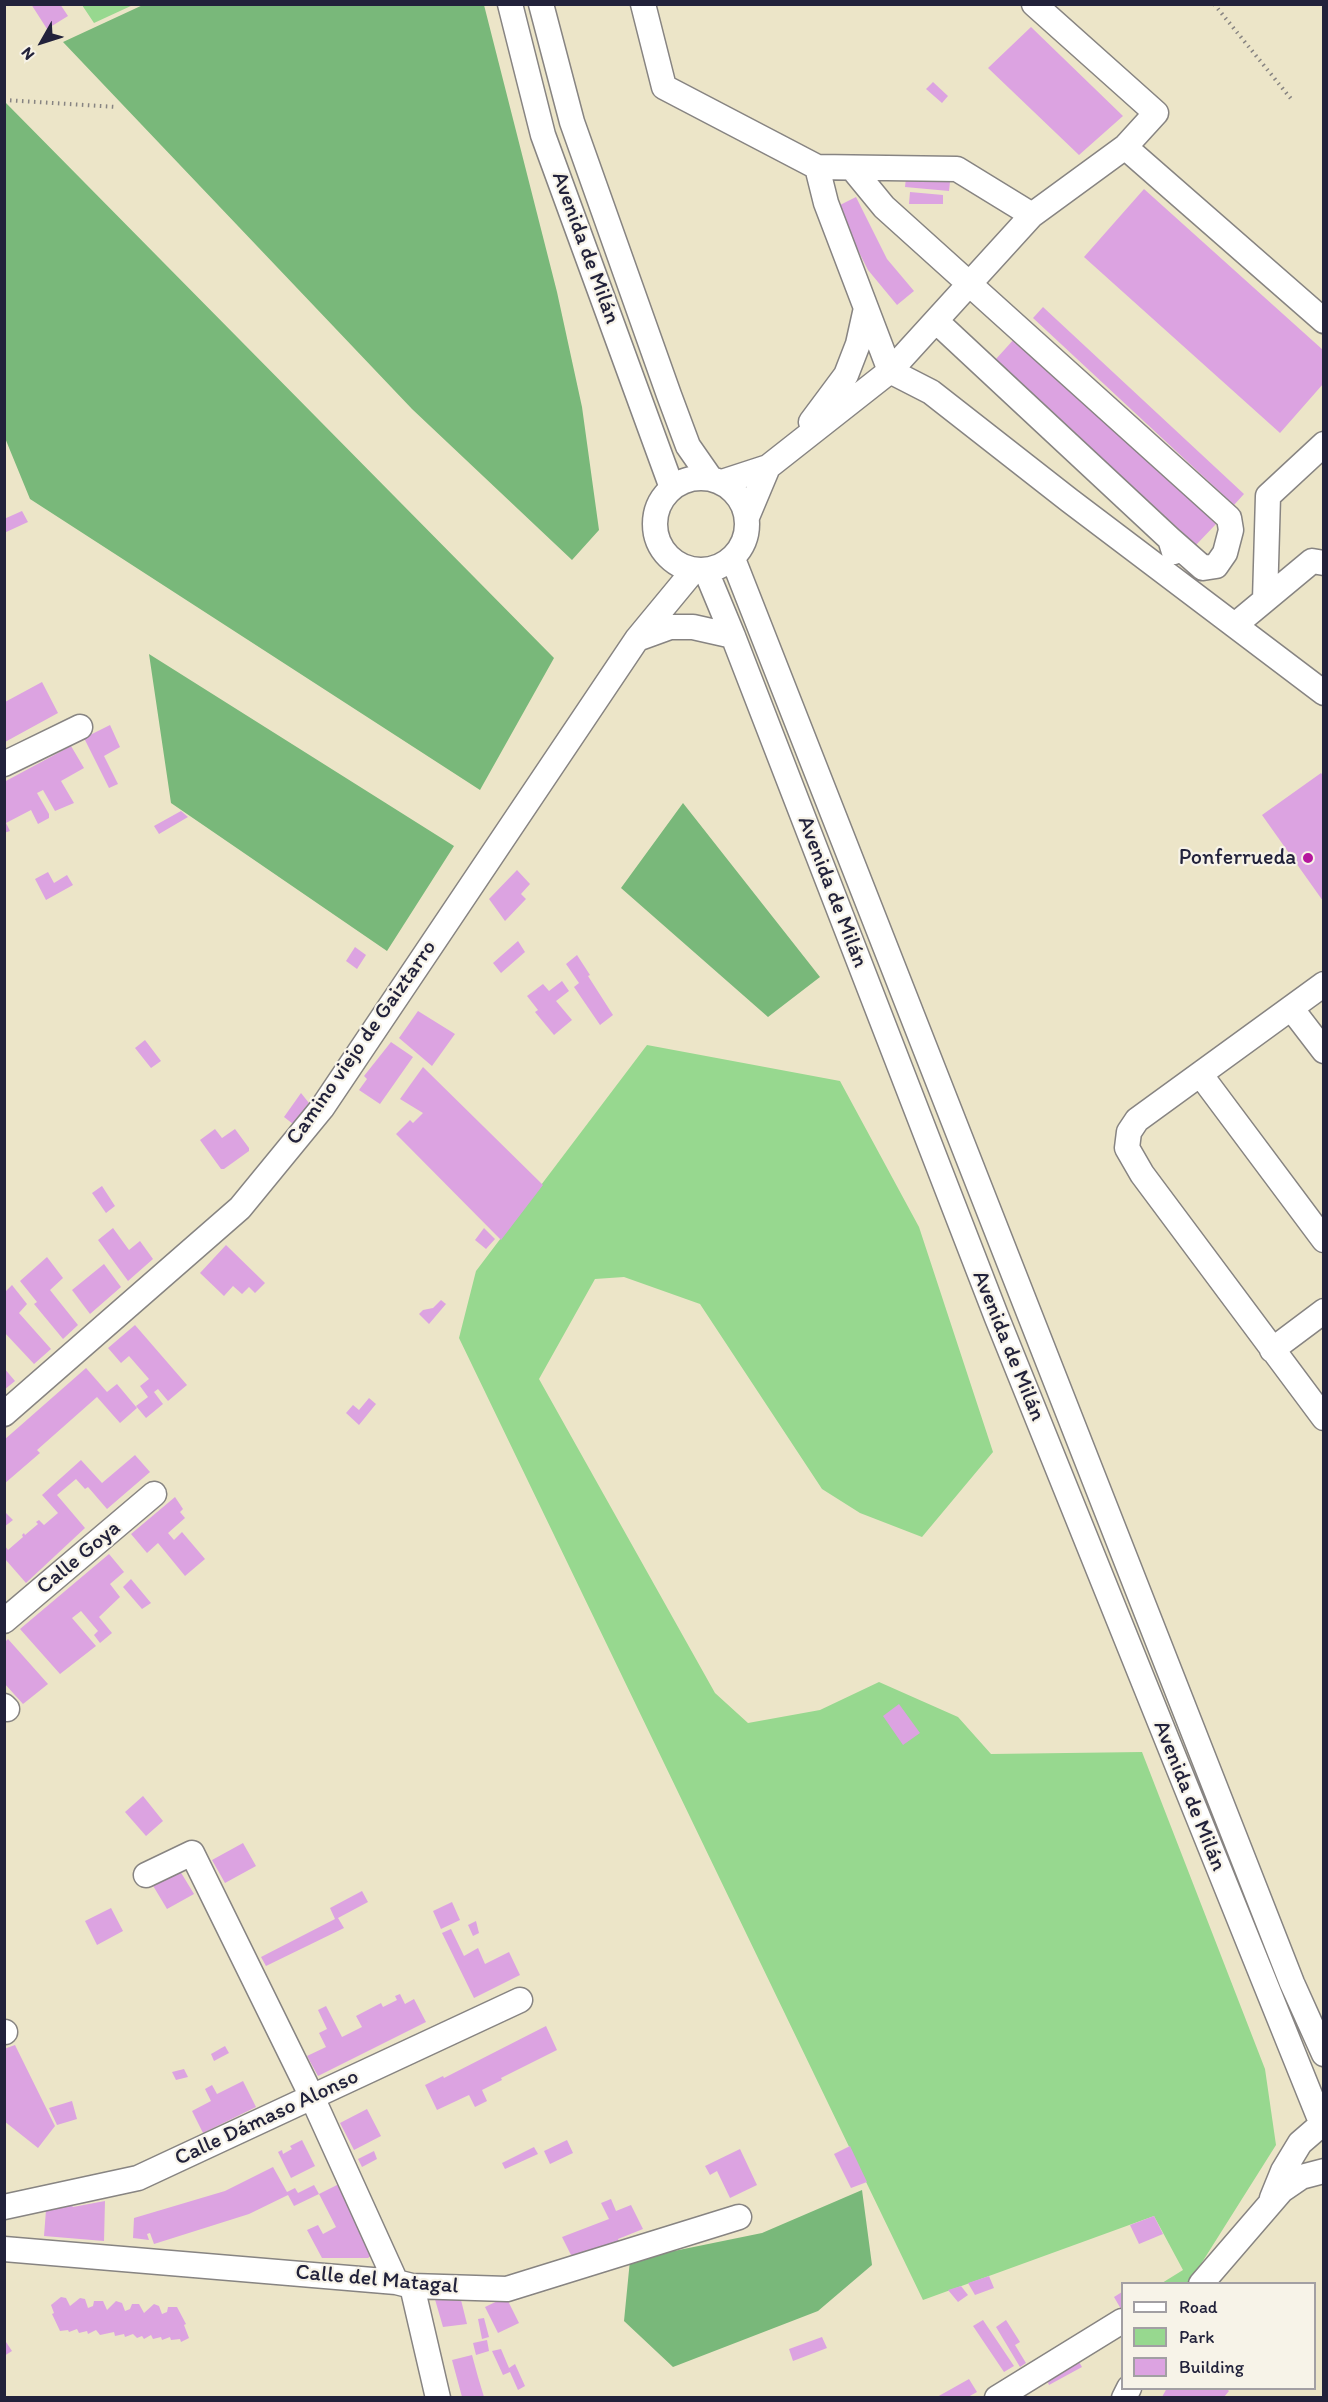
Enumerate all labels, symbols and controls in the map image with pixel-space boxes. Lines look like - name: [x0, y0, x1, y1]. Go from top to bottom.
- north arrow: [12, 12, 72, 72]
- text: N: [17, 43, 38, 64]
- street label: Avenida de Milán: [545, 168, 625, 328]
- street label: Avenida de Milán: [791, 813, 873, 971]
- place label: Ponferrueda: [1179, 845, 1296, 871]
- marker: Ponferrueda: [1301, 851, 1315, 865]
- street label: Camino viejo de Gaiztarro: [281, 936, 443, 1150]
- street label: Avenida de Milán: [966, 1267, 1050, 1425]
- street label: Calle Goya: [32, 1515, 126, 1601]
- street label: Avenida de Milán: [1147, 1717, 1231, 1875]
- street label: Calle Dámaso Alonso: [171, 2064, 363, 2172]
- street label: Calle del Matagal: [294, 2260, 460, 2300]
- legend: [1121, 2282, 1316, 2390]
- text: Road: [1179, 2296, 1218, 2318]
- text: Park: [1179, 2326, 1214, 2348]
- text: Building: [1179, 2356, 1244, 2378]

